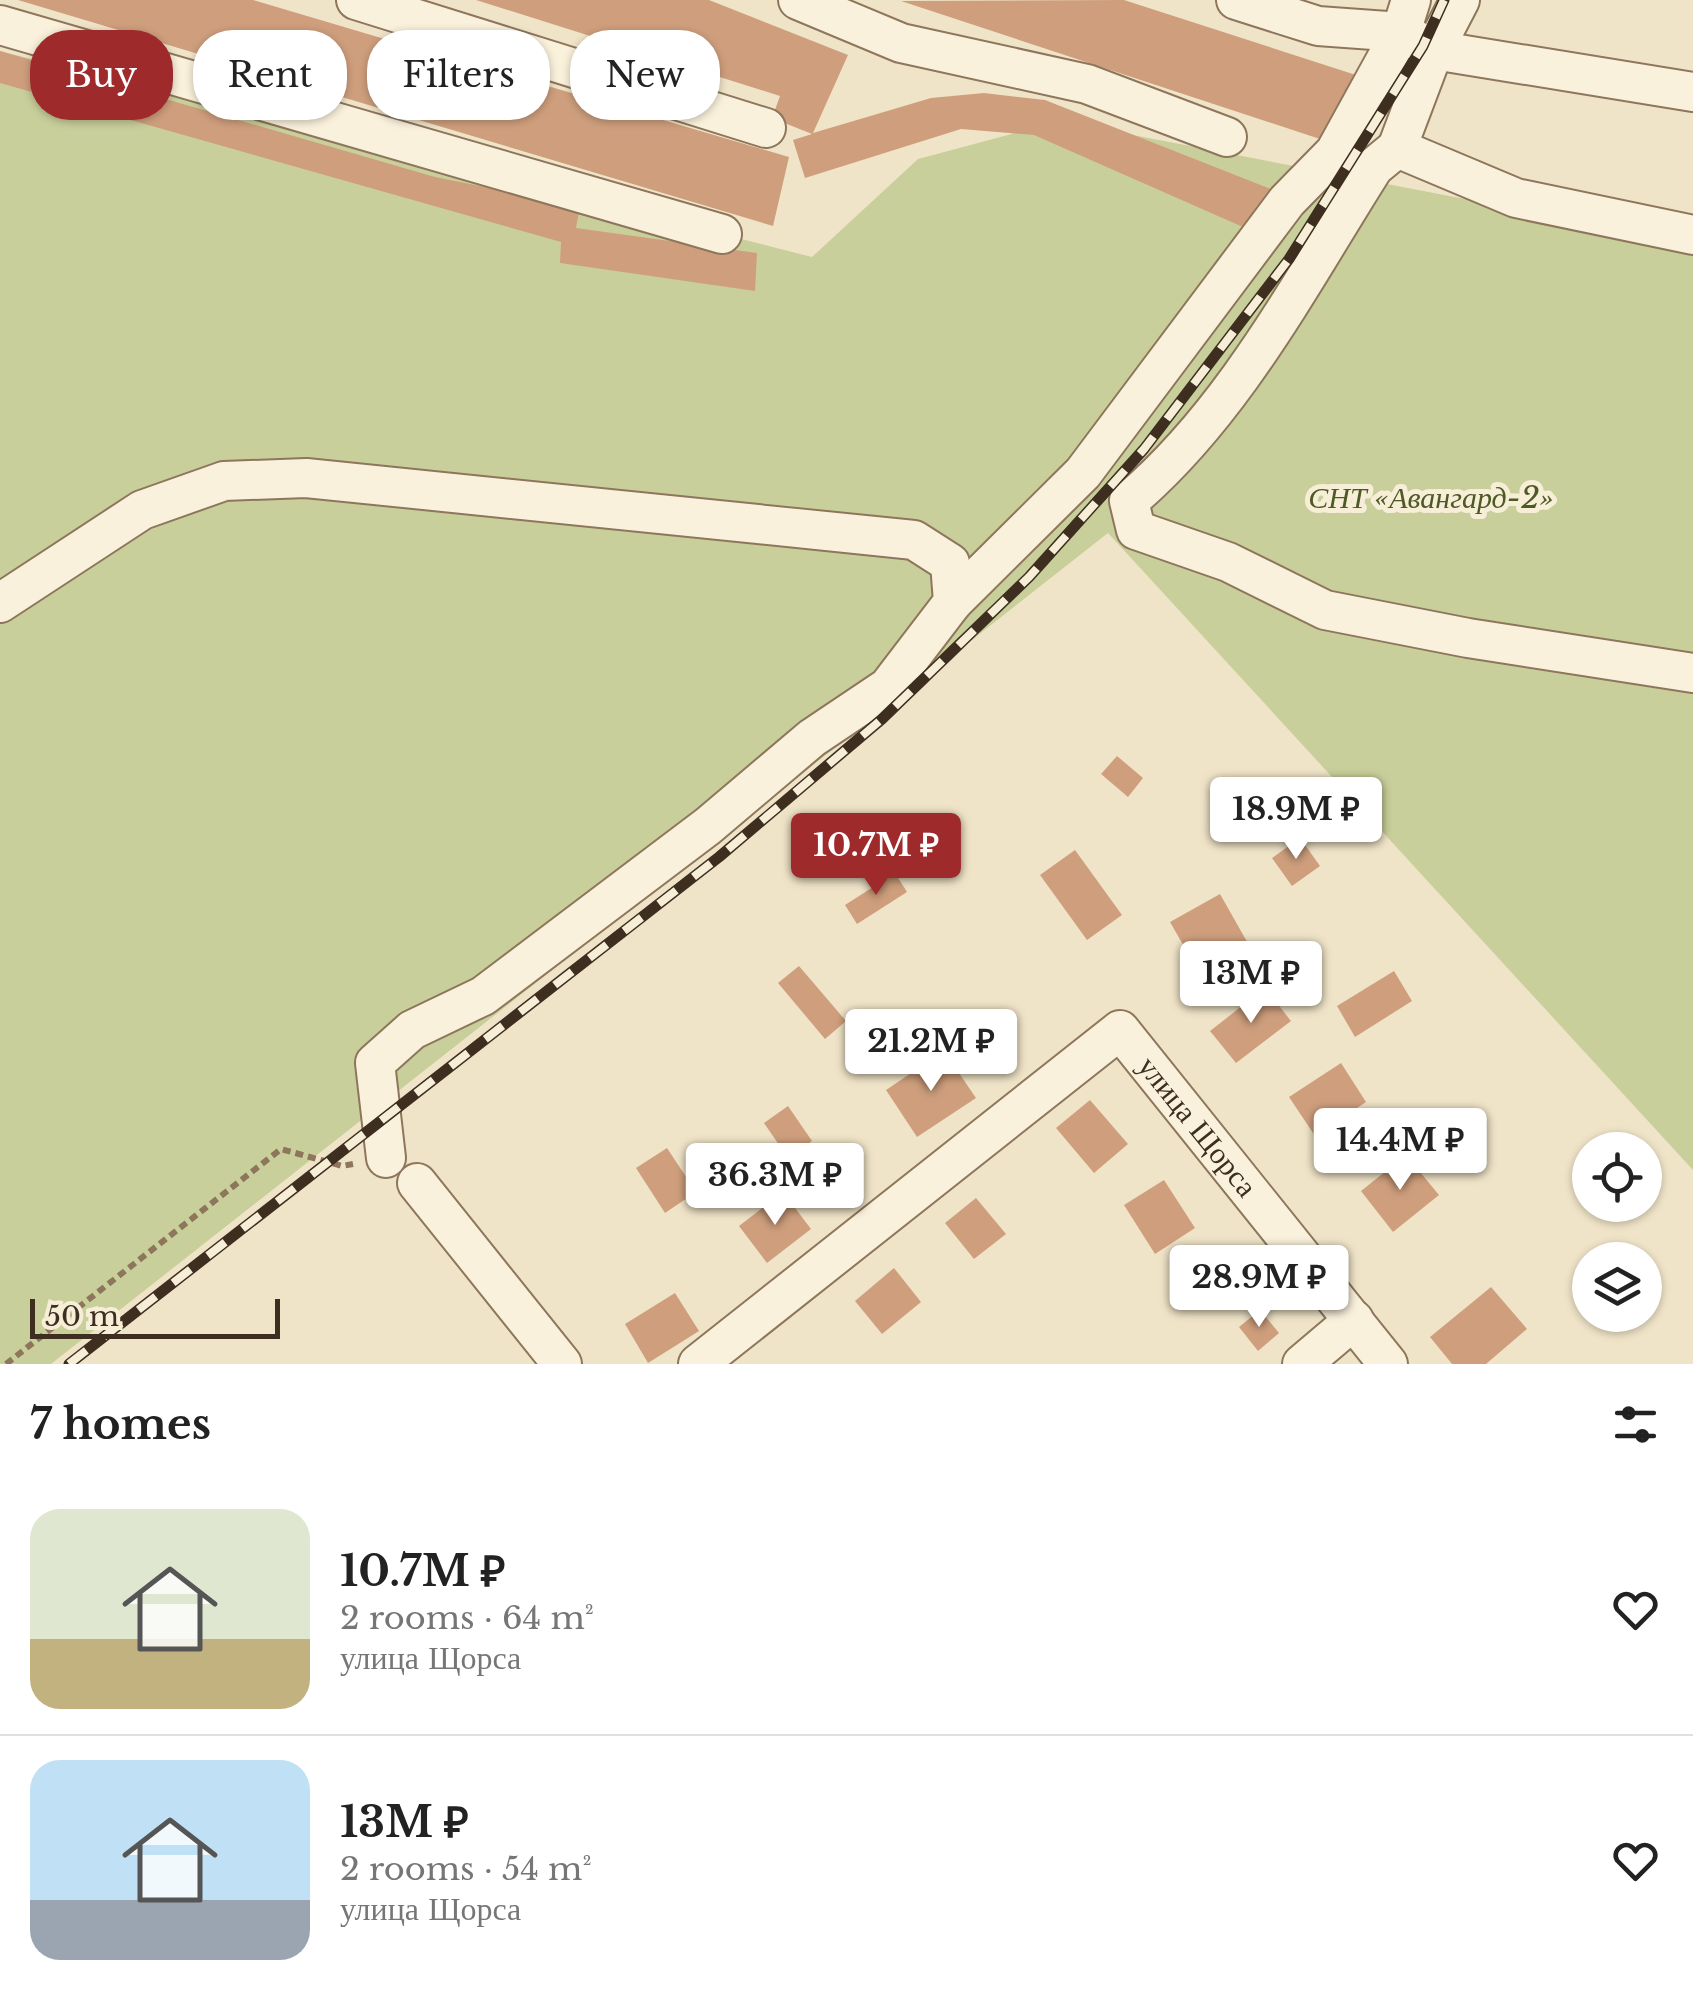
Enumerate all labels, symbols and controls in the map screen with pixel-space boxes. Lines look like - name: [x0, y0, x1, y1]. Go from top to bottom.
- chip: Buy: [30, 30, 173, 120]
- chip: Rent: [193, 30, 347, 120]
- chip: Filters: [367, 30, 550, 120]
- chip: New: [570, 30, 720, 120]
- park label: СНТ «Авангард-2»: [1308, 479, 1554, 516]
- pin: 18.9M ₽: [1204, 777, 1388, 862]
- text: 18.9M ₽: [1232, 789, 1360, 829]
- pin: 10.7M ₽: [784, 813, 968, 898]
- text: 10.7M ₽: [813, 825, 939, 865]
- pin: 13M ₽: [1181, 941, 1321, 1026]
- text: 13M ₽: [1202, 953, 1300, 993]
- pin: 21.2M ₽: [839, 1009, 1023, 1094]
- text: 21.2M ₽: [867, 1021, 995, 1061]
- street label: улица Щорса: [1130, 1048, 1266, 1204]
- pin: 14.4M ₽: [1308, 1108, 1492, 1193]
- text: 14.4M ₽: [1336, 1120, 1464, 1160]
- map controls: [1572, 1132, 1662, 1332]
- button: locate: [1572, 1132, 1662, 1222]
- pin: 36.3M ₽: [683, 1143, 867, 1228]
- text: 36.3M ₽: [708, 1155, 842, 1195]
- button: layers: [1572, 1242, 1662, 1332]
- pin: 28.9M ₽: [1167, 1245, 1351, 1330]
- text: 28.9M ₽: [1192, 1257, 1326, 1297]
- scale bar: [30, 1294, 280, 1338]
- text: 50 m: [45, 1299, 119, 1334]
- icon: filters: [1608, 1397, 1663, 1452]
- text: 7 homes: [30, 1398, 211, 1450]
- text: 10.7M ₽: [340, 1545, 505, 1597]
- icon: home: [110, 1549, 230, 1669]
- icon: heart: [1608, 1582, 1663, 1637]
- text: 2 rooms · 64 m²: [340, 1598, 594, 1638]
- text: улица Щорса: [340, 1638, 521, 1678]
- text: 13M ₽: [340, 1796, 469, 1848]
- icon: home: [110, 1800, 230, 1920]
- icon: heart: [1608, 1833, 1663, 1888]
- text: 2 rooms · 54 m²: [340, 1849, 592, 1889]
- text: улица Щорса: [340, 1889, 521, 1929]

